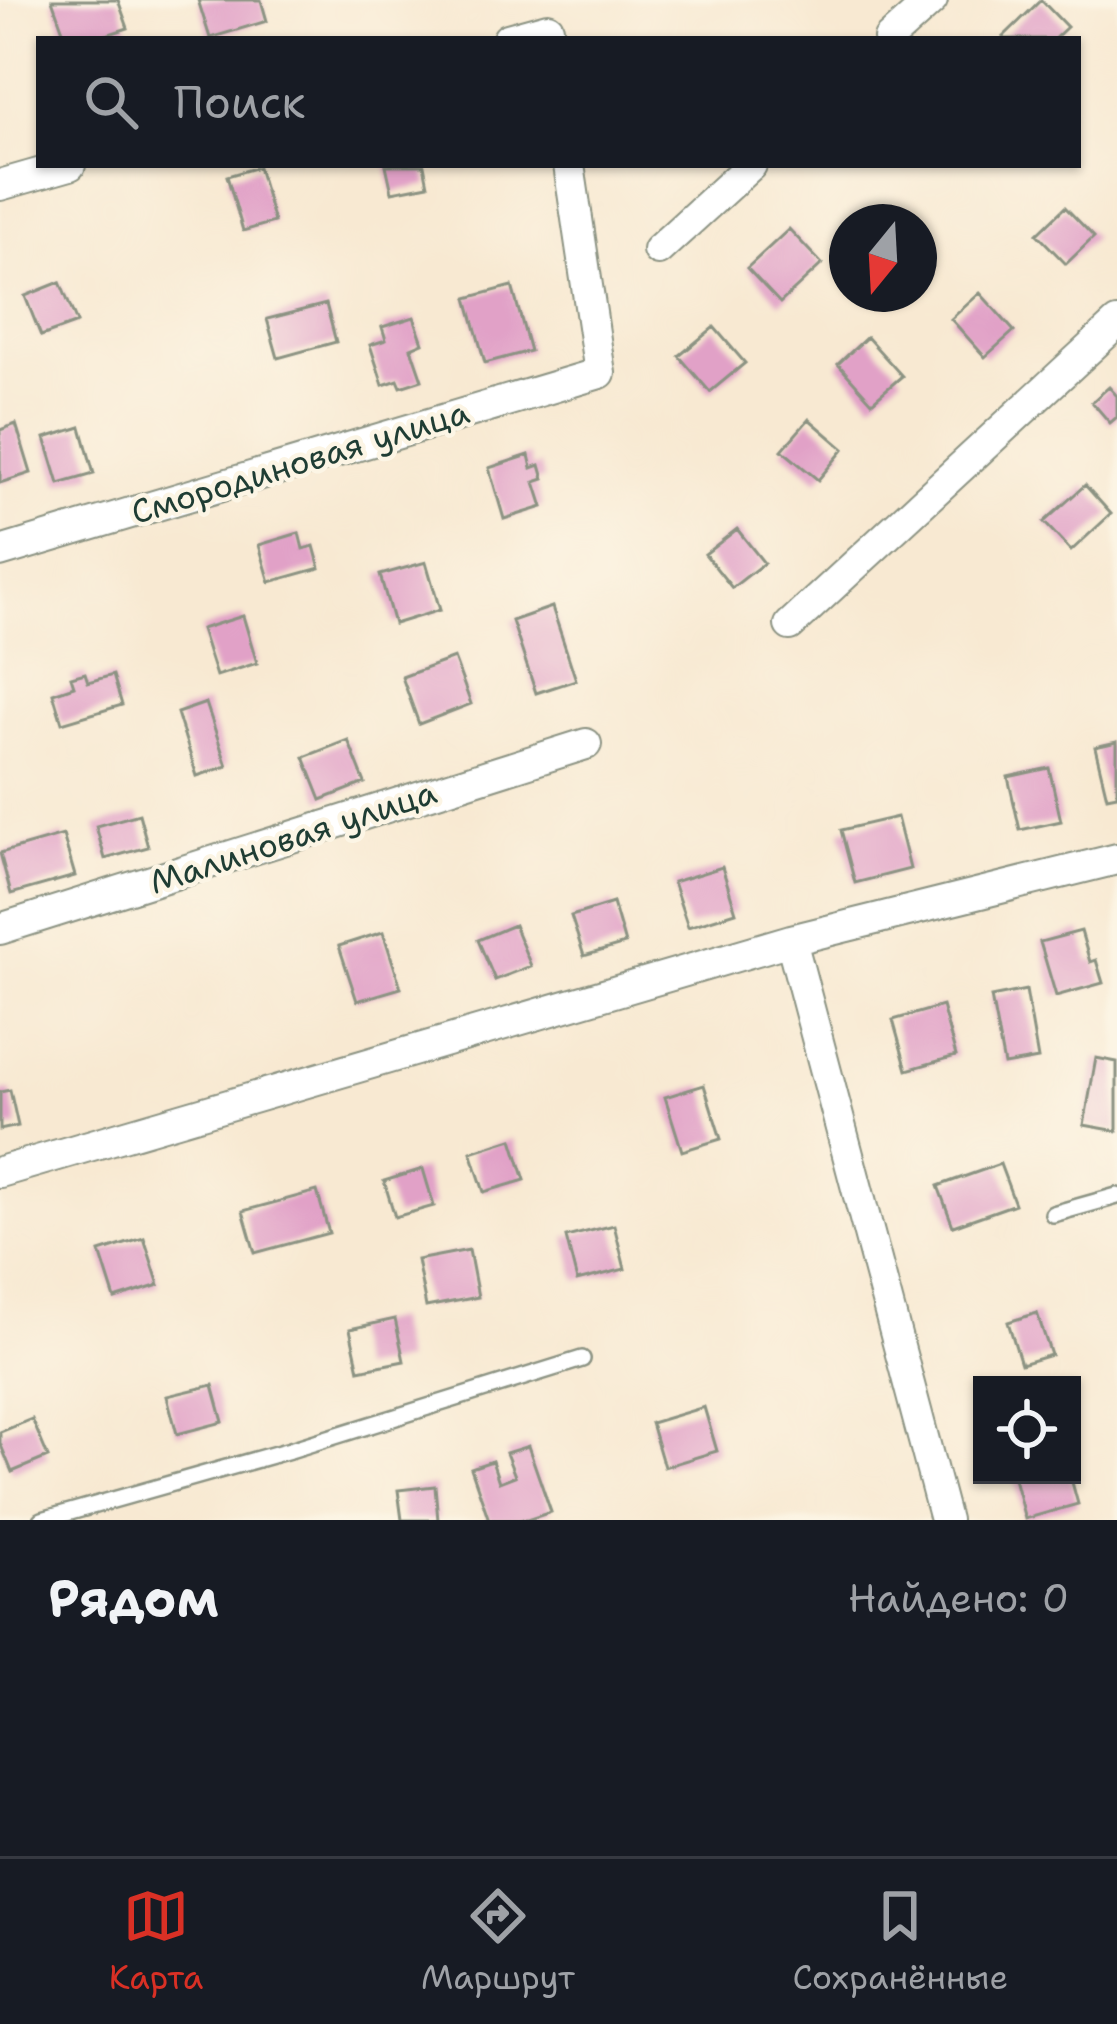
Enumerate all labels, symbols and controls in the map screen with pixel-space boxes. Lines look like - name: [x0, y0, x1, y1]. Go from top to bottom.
- search box: [36, 36, 1081, 168]
- icon: search: [78, 69, 144, 135]
- text: Поиск: [174, 72, 305, 132]
- north arrow: [829, 204, 937, 312]
- street label: Смородиновая улица: [126, 389, 474, 535]
- street label: Малиновая улица: [144, 769, 442, 905]
- map controls: [973, 1376, 1081, 1484]
- button: locate: [973, 1376, 1081, 1484]
- text: Рядом: [48, 1564, 219, 1632]
- text: Найдено: 0: [848, 1572, 1069, 1624]
- tab: Карта: [109, 1883, 203, 2000]
- tab: Маршрут: [421, 1883, 575, 2000]
- tab: Сохранённые: [793, 1883, 1008, 2000]

